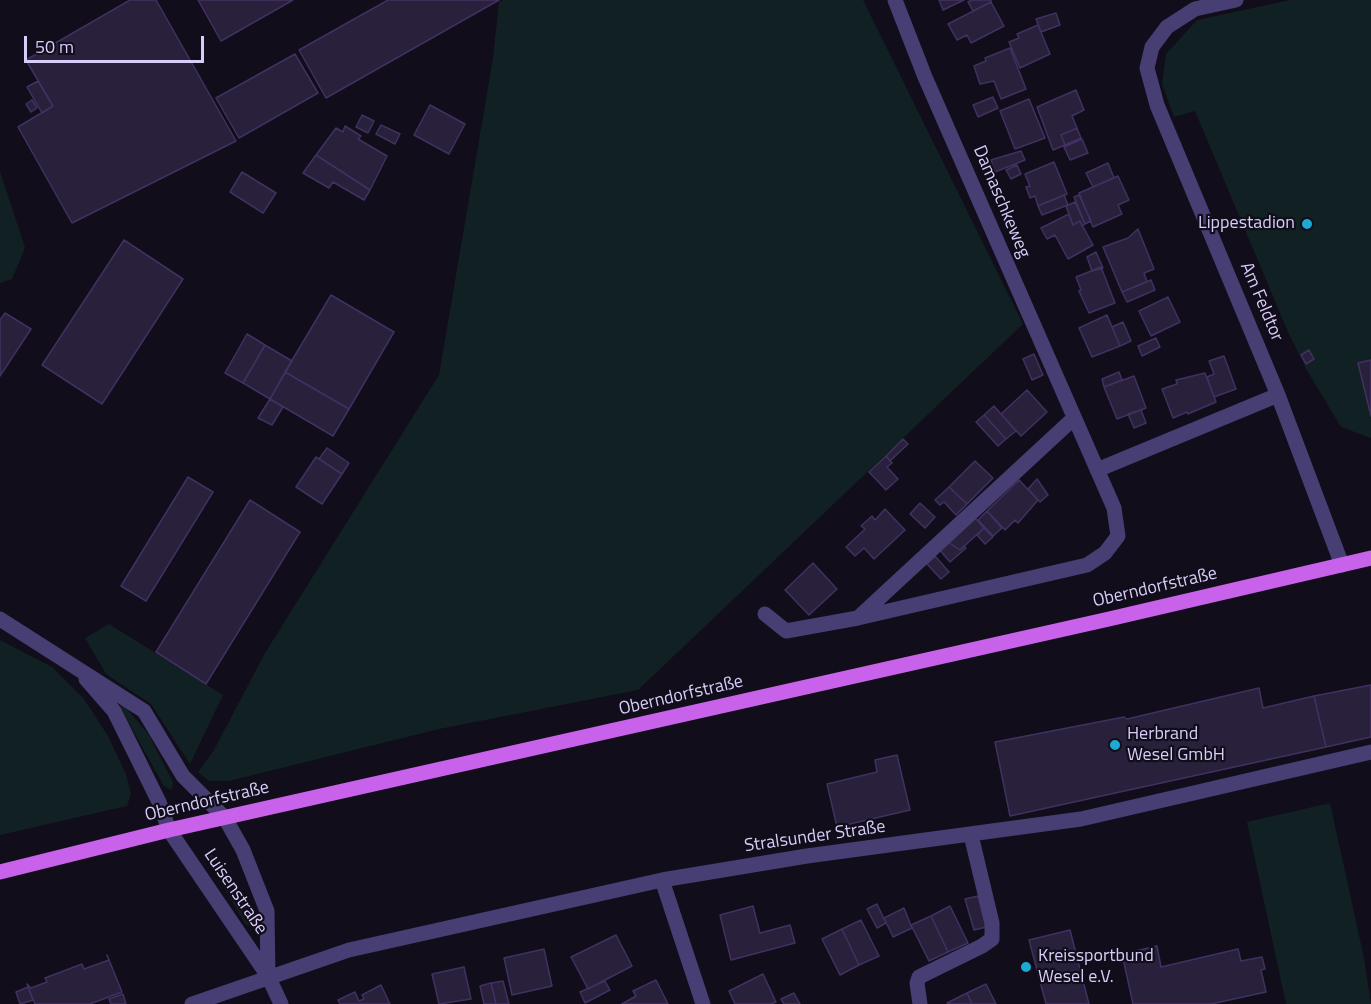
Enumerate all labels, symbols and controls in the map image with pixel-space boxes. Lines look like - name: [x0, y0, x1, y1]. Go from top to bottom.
- scale bar: [27, 24, 207, 62]
- text: 50 m: [35, 33, 74, 60]
- street label: Damaschkeweg: [968, 143, 1034, 261]
- place label: Lippestadion: [1198, 213, 1295, 235]
- marker: Lippestadion: [1300, 217, 1314, 231]
- street label: Am Feldtor: [1235, 259, 1287, 345]
- street label: Oberndorfstraße: [1091, 563, 1219, 613]
- street label: Oberndorfstraße: [617, 671, 745, 721]
- place label: Herbrand Wesel GmbH: [1127, 724, 1225, 766]
- marker: Herbrand Wesel GmbH: [1108, 738, 1122, 752]
- street label: Oberndorfstraße: [143, 777, 271, 827]
- street label: Stralsunder Straße: [743, 816, 887, 858]
- street label: Luisenstraße: [199, 845, 271, 939]
- place label: Kreissportbund Wesel e.V.: [1038, 946, 1154, 988]
- marker: Kreissportbund Wesel e.V.: [1019, 960, 1033, 974]

